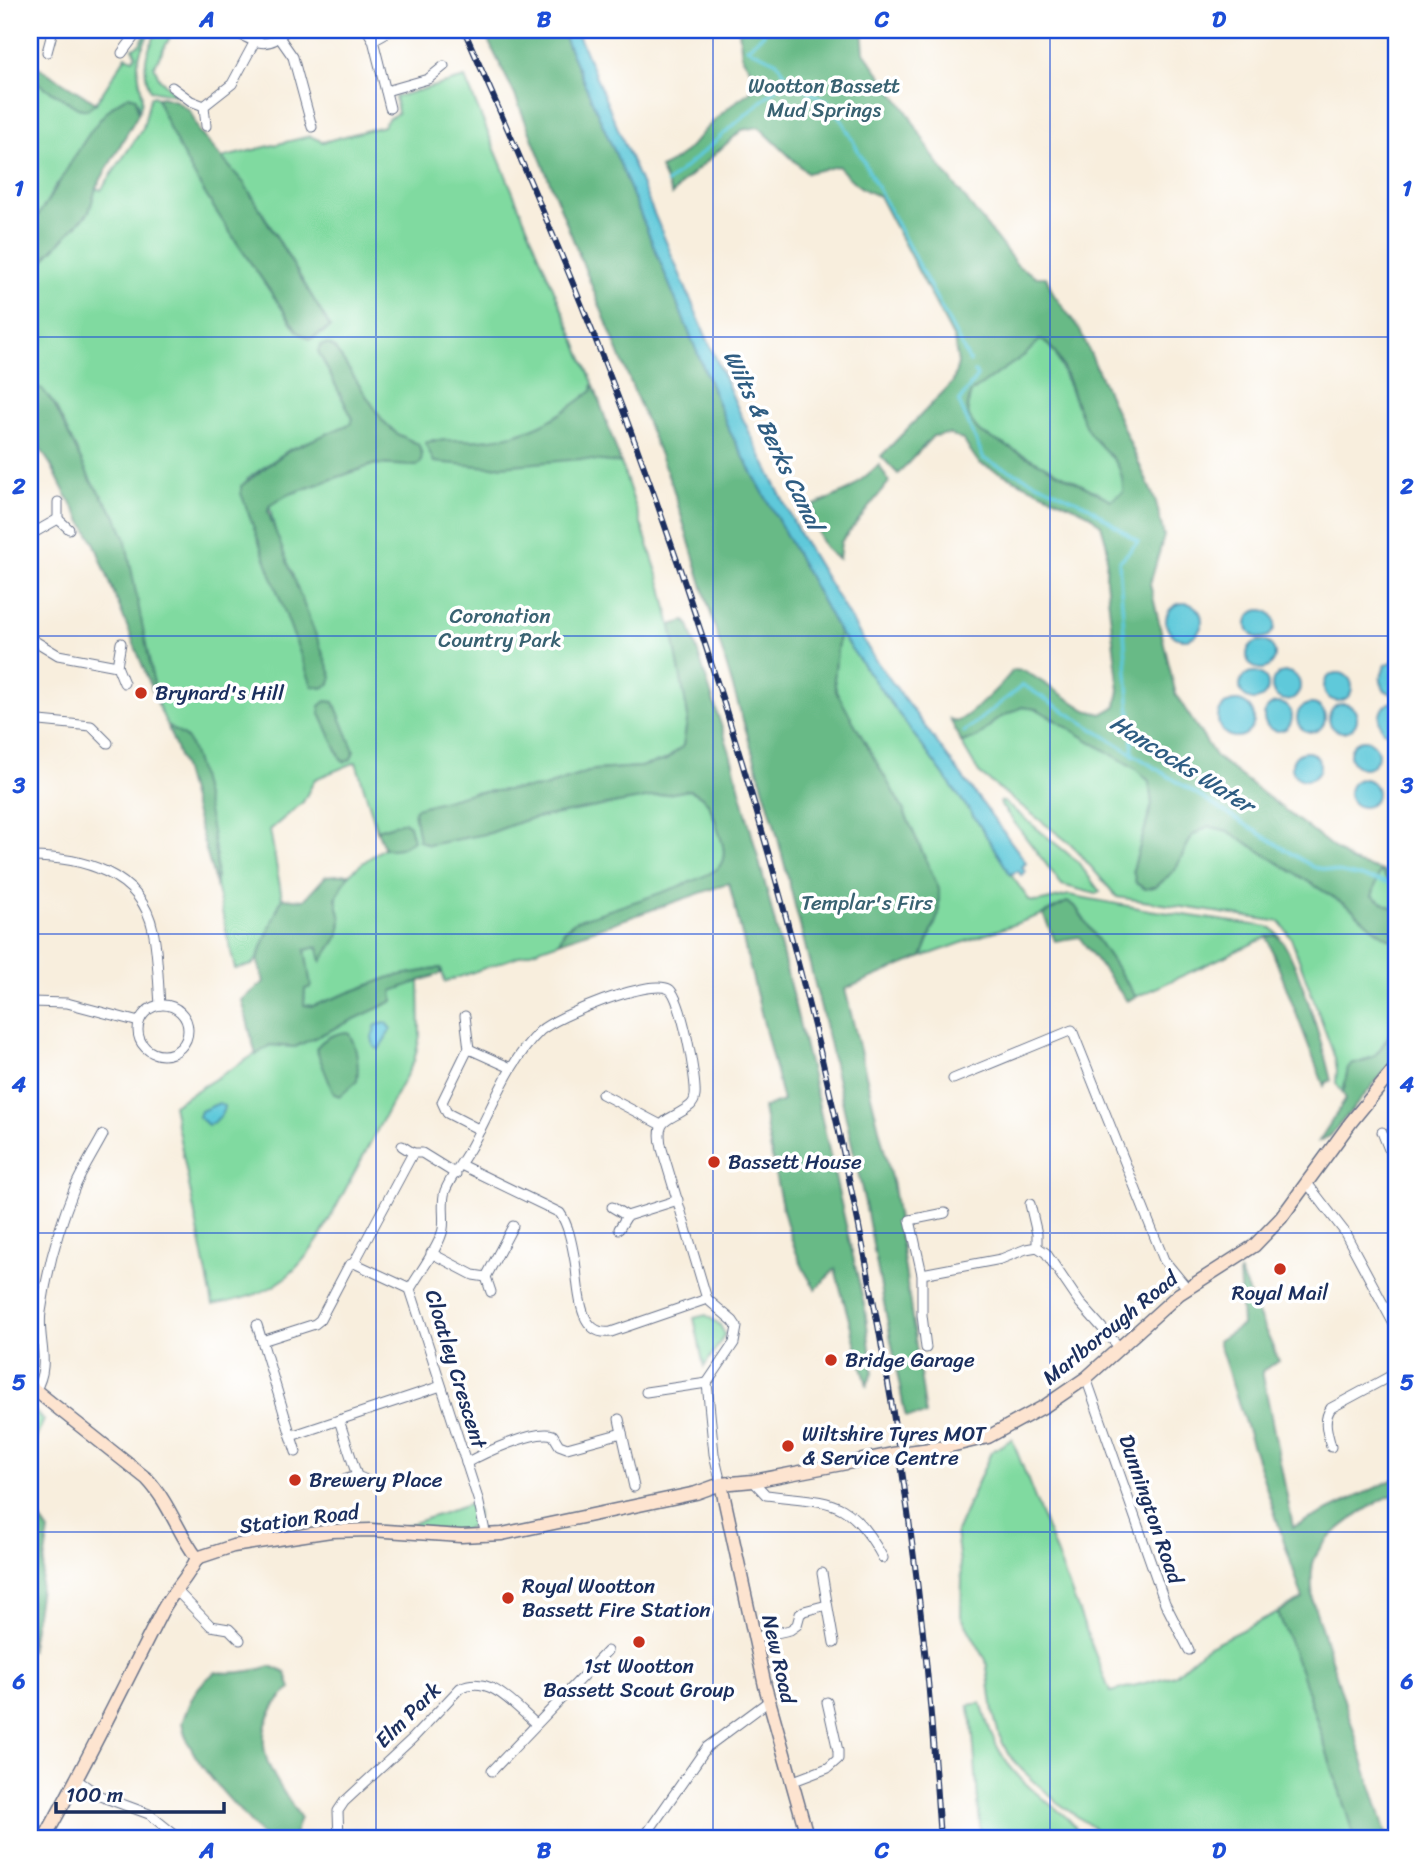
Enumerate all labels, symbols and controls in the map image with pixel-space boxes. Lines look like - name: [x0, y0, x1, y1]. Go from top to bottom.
- text: A: [198, 0, 215, 40]
- text: B: [537, 0, 552, 40]
- text: C: [874, 0, 890, 40]
- text: D: [1212, 0, 1227, 40]
- park label: Wootton Bassett Mud Springs: [748, 67, 900, 129]
- text: 1: [14, 168, 24, 209]
- text: 1: [1402, 168, 1412, 209]
- water label: Wilts & Berks Canal: [712, 343, 837, 542]
- text: 2: [11, 466, 26, 507]
- text: 2: [1399, 466, 1414, 507]
- park label: Coronation Country Park: [438, 597, 562, 659]
- place label: Brynard's Hill: [155, 674, 285, 712]
- marker: Brynard's Hill: [133, 685, 149, 701]
- water label: Hancocks Water: [1102, 703, 1266, 827]
- text: 3: [12, 765, 26, 806]
- text: 3: [1400, 765, 1414, 806]
- park label: Templar's Firs: [801, 884, 933, 922]
- text: 4: [11, 1064, 27, 1105]
- text: 4: [1399, 1064, 1415, 1105]
- place label: Bassett House: [728, 1143, 862, 1181]
- marker: Bassett House: [706, 1154, 722, 1170]
- street label: Marlborough Road: [1033, 1260, 1188, 1395]
- marker: Royal Mail: [1272, 1261, 1288, 1277]
- place label: Royal Mail: [1232, 1274, 1329, 1312]
- street label: Cloatley Crescent: [414, 1285, 499, 1454]
- place label: Bridge Garage: [845, 1341, 975, 1379]
- marker: Bridge Garage: [823, 1352, 839, 1368]
- text: 5: [12, 1362, 26, 1403]
- text: 5: [1400, 1362, 1414, 1403]
- place label: Wiltshire Tyres MOT & Service Centre: [802, 1415, 987, 1477]
- street label: Dunnington Road: [1108, 1429, 1195, 1591]
- marker: Wiltshire Tyres MOT & Service Centre: [780, 1438, 796, 1454]
- place label: Brewery Place: [309, 1461, 443, 1499]
- marker: Brewery Place: [287, 1472, 303, 1488]
- street label: Station Road: [237, 1493, 363, 1545]
- place label: Royal Wootton Bassett Fire Station: [522, 1567, 711, 1629]
- marker: Royal Wootton Bassett Fire Station: [500, 1590, 516, 1606]
- street label: New Road: [750, 1611, 808, 1709]
- marker: 1st Wootton Bassett Scout Group: [631, 1634, 647, 1650]
- place label: 1st Wootton Bassett Scout Group: [543, 1647, 735, 1709]
- text: 6: [11, 1661, 26, 1702]
- text: 6: [1399, 1661, 1414, 1702]
- street label: Elm Park: [365, 1672, 451, 1758]
- scale bar: [56, 1771, 224, 1815]
- text: 100 m: [66, 1776, 123, 1814]
- text: A: [198, 1830, 215, 1869]
- text: B: [537, 1830, 552, 1869]
- text: C: [874, 1830, 890, 1869]
- text: D: [1212, 1830, 1227, 1869]

